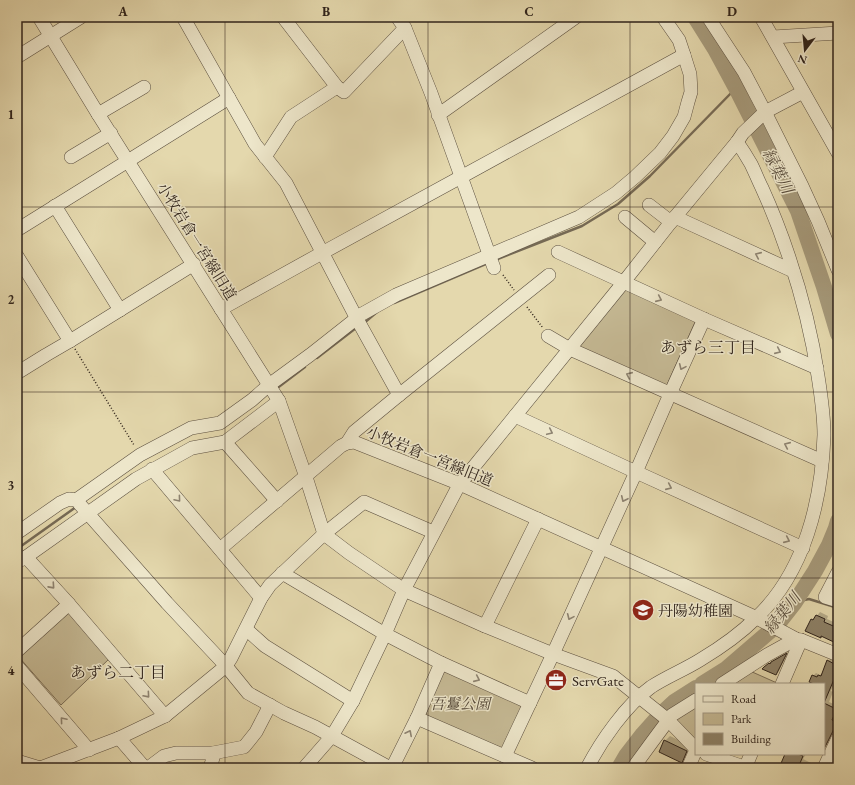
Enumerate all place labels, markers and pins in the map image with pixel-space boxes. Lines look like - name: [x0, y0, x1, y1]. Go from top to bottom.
- school or university icon: 丹陽幼稚園: [630, 597, 656, 623]
- place label: 丹陽幼稚園: [658, 601, 733, 620]
- office icon: ServGate: [543, 667, 569, 693]
- place label: ServGate: [572, 671, 624, 690]

